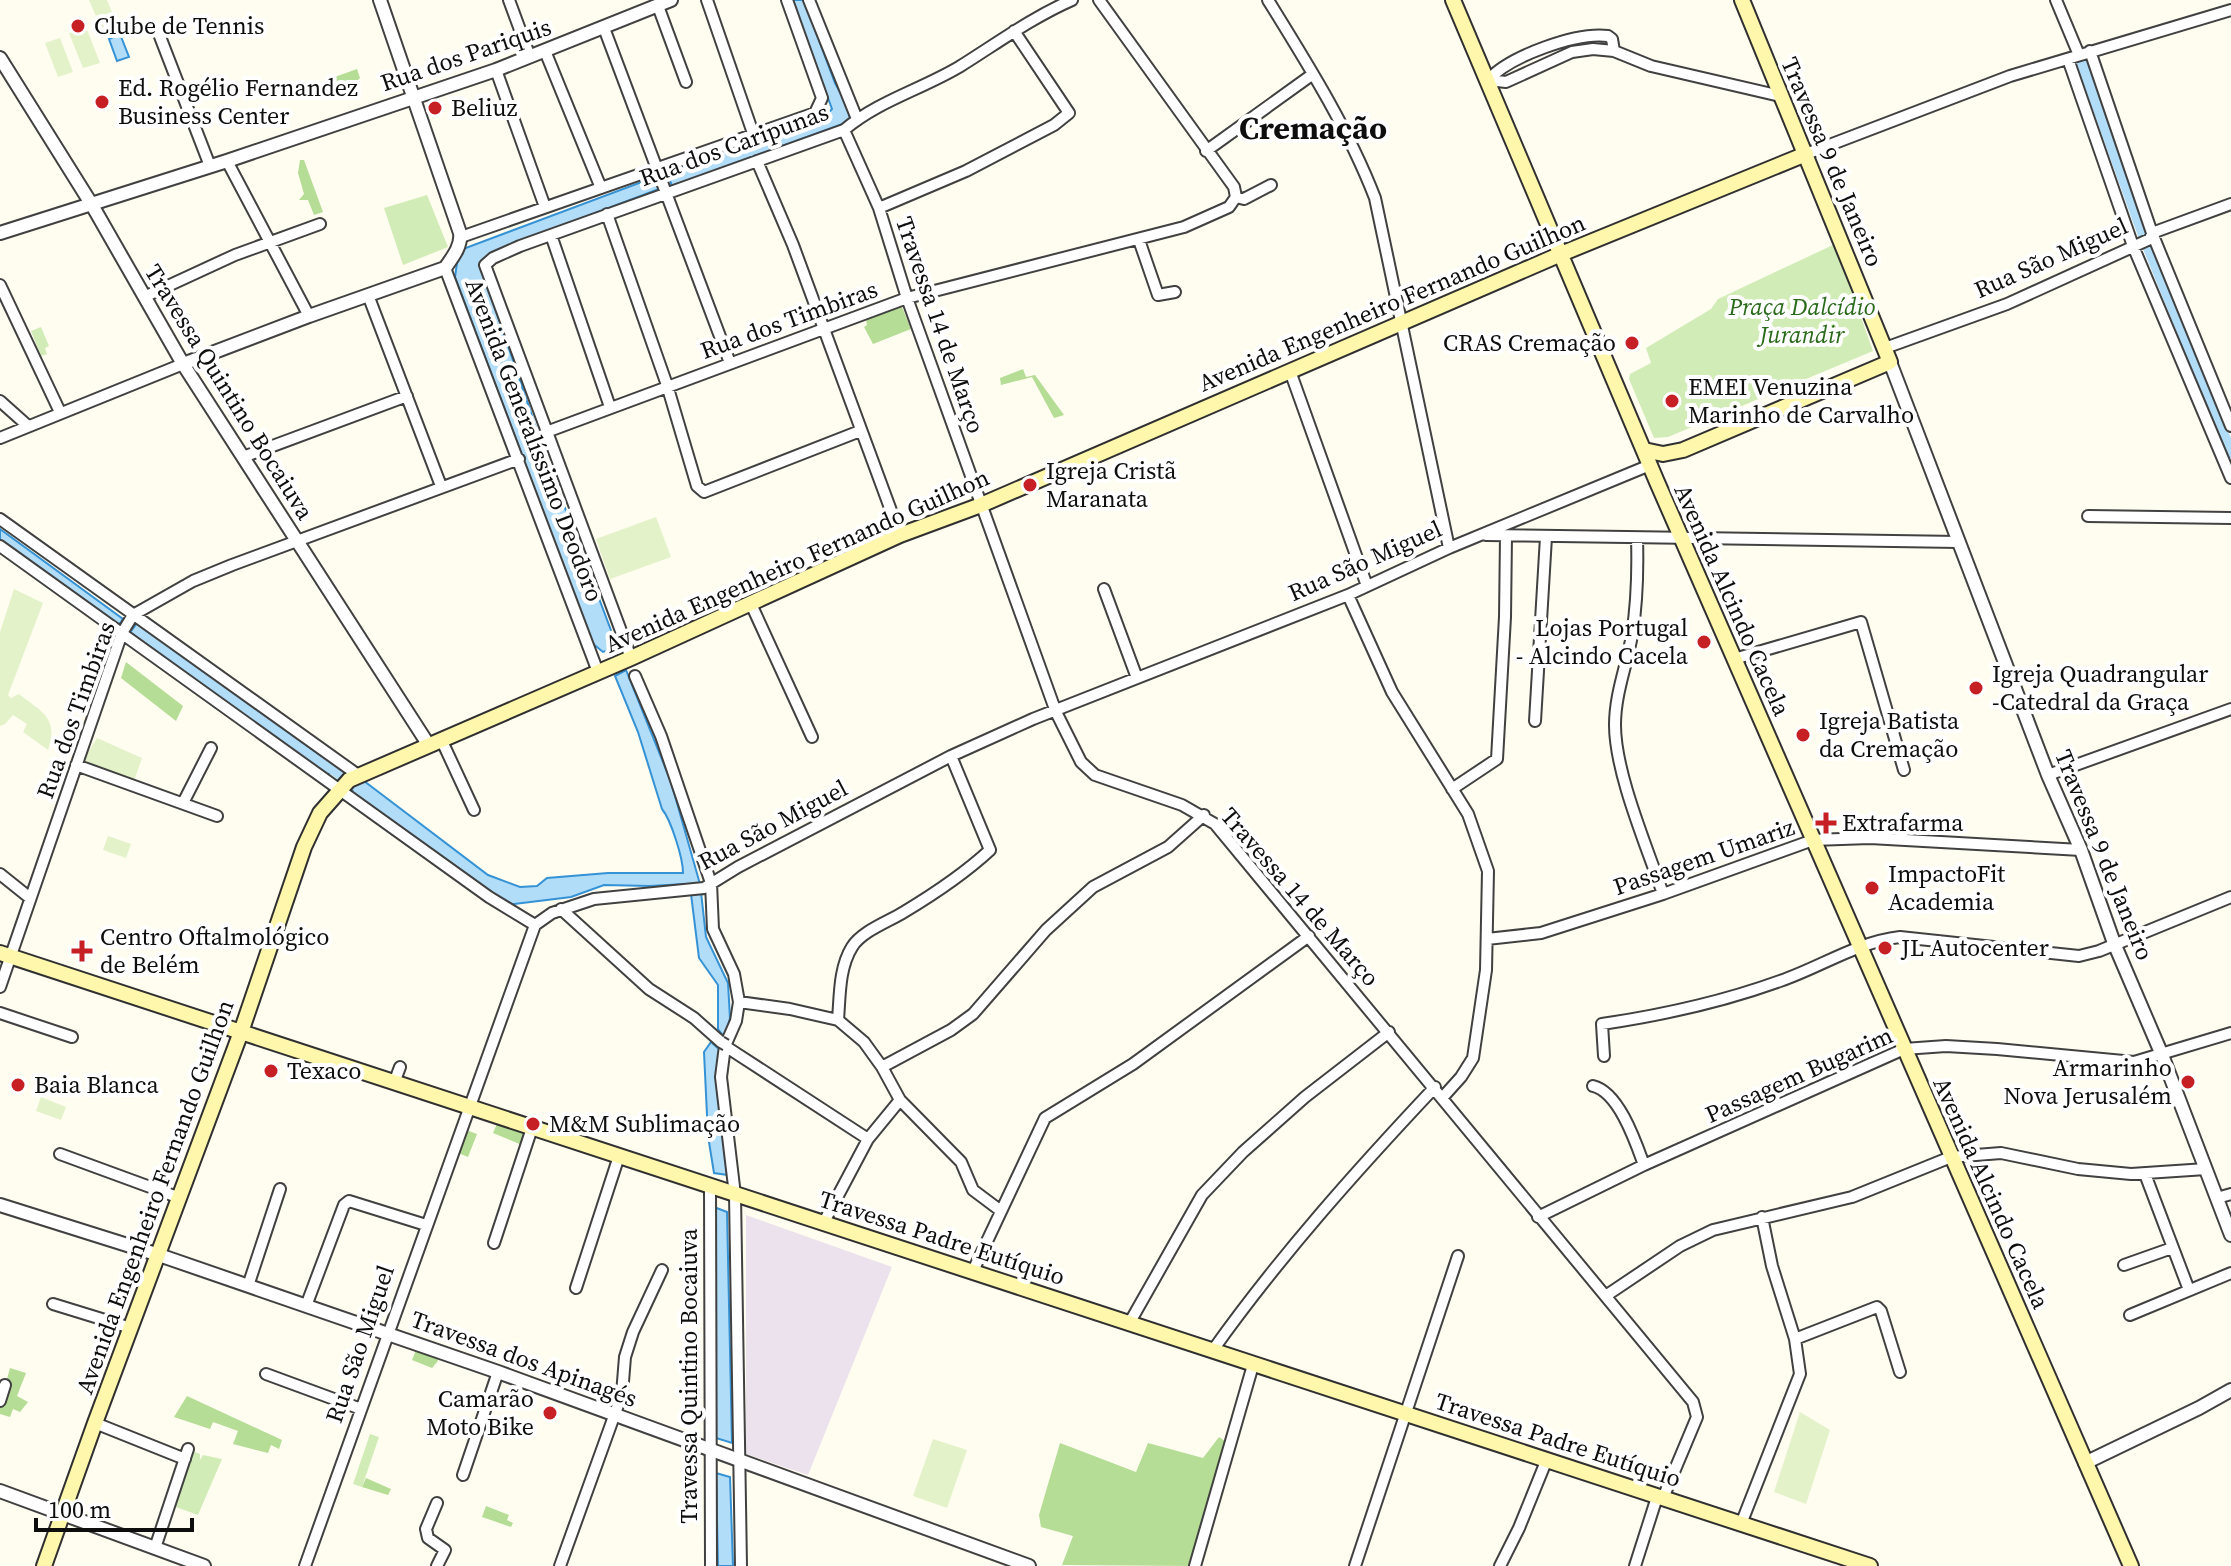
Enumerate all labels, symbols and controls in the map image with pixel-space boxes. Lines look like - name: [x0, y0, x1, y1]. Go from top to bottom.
- place label: Clube de Tennis: [94, 9, 264, 42]
- street label: Rua dos Pariquis: [376, 10, 556, 99]
- marker: Clube de Tennis: [69, 17, 87, 35]
- street label: Travessa 9 de Janeiro: [1773, 52, 1891, 272]
- place label: Ed. Rogélio Fernandez Business Center: [118, 71, 358, 132]
- place label: Beliuz: [451, 91, 517, 124]
- marker: Ed. Rogélio Fernandez Business Center: [93, 93, 111, 111]
- street label: Rua dos Caripunas: [635, 95, 833, 194]
- marker: Beliuz: [426, 99, 444, 117]
- district label: Cremação: [1239, 106, 1387, 150]
- street label: Avenida Engenheiro Fernando Guilhon: [1193, 206, 1590, 399]
- street label: Rua São Miguel: [1969, 209, 2133, 306]
- street label: Travessa 14 de Março: [888, 212, 993, 438]
- street label: Travessa Quintino Bocaiuva: [137, 258, 322, 526]
- street label: Rua dos Timbiras: [696, 272, 882, 367]
- street label: Avenida Generalíssimo Deodoro: [457, 273, 611, 606]
- park label: Praça Dalcídio Jurandir: [1727, 290, 1876, 351]
- place label: CRAS Cremação: [1443, 326, 1616, 359]
- marker: CRAS Cremação: [1623, 334, 1641, 352]
- place label: EMEI Venuzina Marinho de Carvalho: [1688, 370, 1914, 431]
- marker: EMEI Venuzina Marinho de Carvalho: [1663, 392, 1681, 410]
- place label: Igreja Cristã Maranata: [1046, 454, 1177, 515]
- street label: Avenida Engenheiro Fernando Guilhon: [599, 461, 994, 661]
- marker: Igreja Cristã Maranata: [1021, 476, 1039, 494]
- street label: Avenida Alcindo Cacela: [1666, 479, 1799, 722]
- street label: Rua São Miguel: [1283, 512, 1447, 609]
- place label: Lojas Portugal - Alcindo Cacela: [1516, 611, 1689, 672]
- street label: Rua dos Timbiras: [28, 617, 123, 803]
- marker: Lojas Portugal - Alcindo Cacela: [1695, 633, 1713, 651]
- place label: Igreja Quadrangular -Catedral da Graça: [1992, 657, 2208, 718]
- marker: Igreja Quadrangular -Catedral da Graça: [1967, 679, 1985, 697]
- place label: Igreja Batista da Cremação: [1819, 704, 1960, 765]
- marker: Igreja Batista da Cremação: [1794, 726, 1812, 744]
- street label: Travessa 9 de Janeiro: [2047, 745, 2162, 965]
- street label: Rua São Miguel: [692, 771, 853, 878]
- street label: Travessa 14 de Março: [1213, 800, 1387, 993]
- place label: Extrafarma: [1842, 806, 1964, 839]
- street label: Passagem Umariz: [1609, 810, 1799, 903]
- marker: Extrafarma: [1817, 814, 1835, 832]
- place label: ImpactoFit Academia: [1888, 857, 2005, 918]
- marker: ImpactoFit Academia: [1863, 879, 1881, 897]
- place label: Centro Oftalmológico de Belém: [100, 920, 329, 981]
- place label: JL Autocenter: [1900, 931, 2049, 964]
- marker: JL Autocenter: [1876, 939, 1894, 957]
- marker: Centro Oftalmológico de Belém: [71, 940, 93, 962]
- street label: Avenida Engenheiro Fernando Guilhon: [68, 995, 241, 1399]
- street label: Passagem Bugarim: [1700, 1018, 1898, 1131]
- place label: Armarinho Nova Jerusalém: [2003, 1051, 2172, 1112]
- place label: Texaco: [287, 1054, 361, 1087]
- marker: Texaco: [262, 1062, 280, 1080]
- place label: Baia Blanca: [34, 1068, 159, 1101]
- street label: Avenida Alcindo Cacela: [1925, 1072, 2058, 1315]
- marker: Armarinho Nova Jerusalém: [2179, 1073, 2197, 1091]
- marker: Baia Blanca: [9, 1076, 27, 1094]
- place label: M&M Sublimação: [549, 1107, 740, 1140]
- marker: M&M Sublimação: [524, 1115, 542, 1133]
- street label: Travessa Padre Eutíquio: [815, 1182, 1069, 1293]
- street label: Travessa Quintino Bocaiuva: [672, 1227, 705, 1524]
- street label: Rua São Miguel: [317, 1261, 402, 1427]
- street label: Travessa dos Apinagés: [406, 1302, 642, 1415]
- place label: Camarão Moto Bike: [426, 1382, 534, 1443]
- street label: Travessa Padre Eutíquio: [1431, 1384, 1685, 1495]
- marker: Camarão Moto Bike: [541, 1404, 559, 1422]
- scale bar: [36, 1482, 192, 1532]
- text: 100 m: [48, 1493, 111, 1526]

